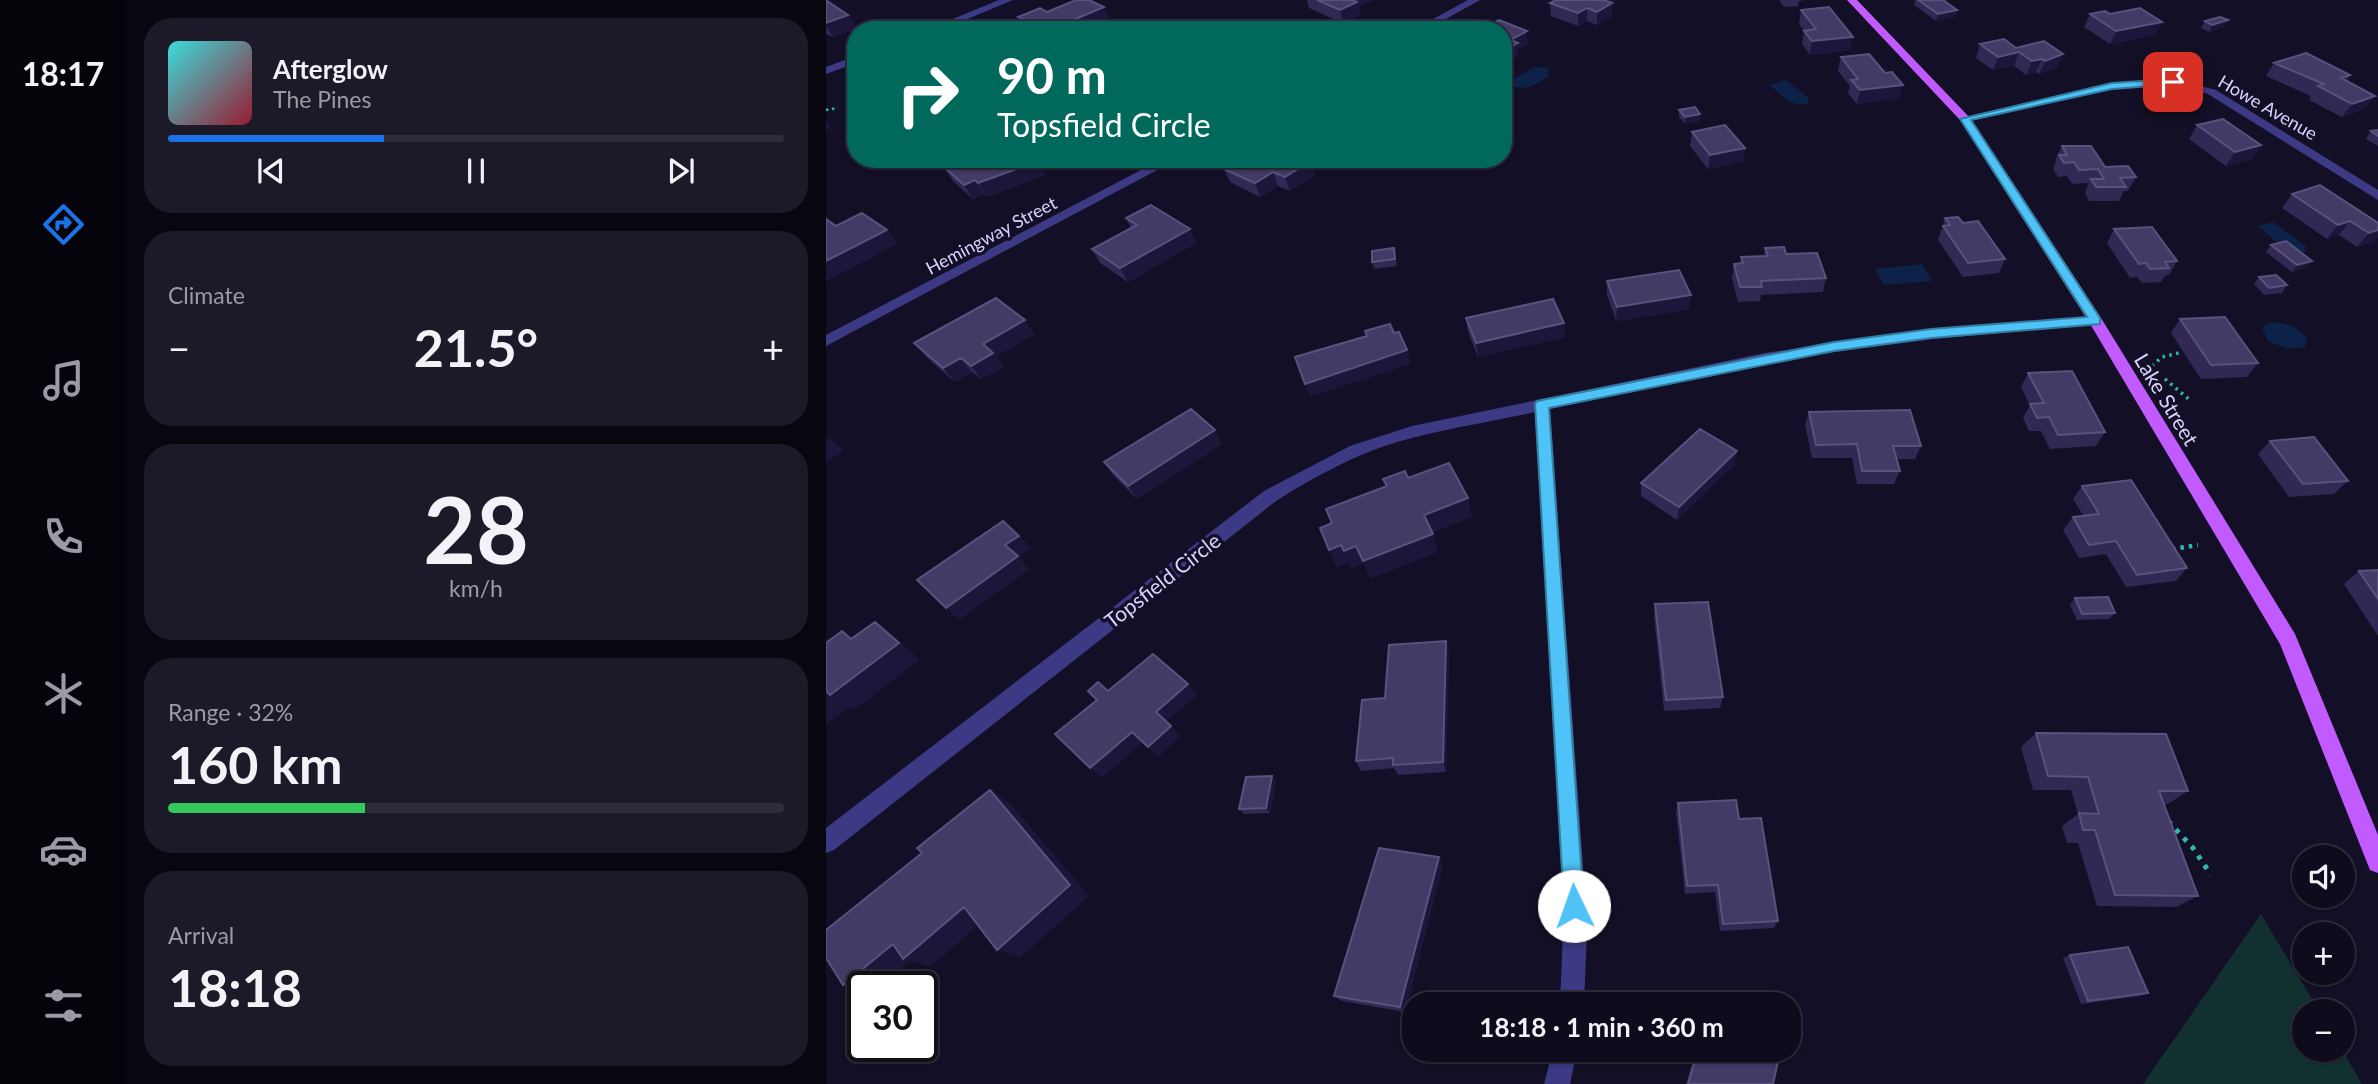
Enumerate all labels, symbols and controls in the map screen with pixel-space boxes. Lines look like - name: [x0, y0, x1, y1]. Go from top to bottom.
- text: 90 m: [997, 46, 1107, 104]
- icon: right: [882, 49, 973, 140]
- pin: [2143, 52, 2203, 112]
- text: Afterglow: [273, 53, 388, 85]
- text: 18:17: [22, 54, 104, 93]
- icon: arrive: [2154, 63, 2192, 101]
- street label: Howe Avenue: [2215, 70, 2321, 144]
- text: The Pines: [273, 85, 371, 113]
- text: Topsfield Circle: [997, 105, 1211, 144]
- icon: previous: [252, 152, 290, 190]
- icon: pause: [457, 152, 495, 190]
- icon: next: [662, 152, 700, 190]
- street label: Hemingway Street: [922, 191, 1061, 279]
- icon: directions: [39, 200, 88, 249]
- text: Climate: [168, 281, 245, 309]
- text: 21.5°: [414, 316, 538, 378]
- text: −: [168, 325, 190, 371]
- text: +: [762, 325, 784, 371]
- street label: Lake Street: [2130, 348, 2204, 450]
- icon: music: [39, 356, 88, 405]
- text: 28: [423, 474, 529, 583]
- icon: phone: [39, 512, 88, 561]
- street label: Topsfield Circle: [1099, 527, 1225, 633]
- text: km/h: [449, 574, 503, 602]
- icon: climate: [39, 669, 88, 718]
- text: Range · 32%: [168, 698, 293, 726]
- text: 160 km: [168, 733, 342, 795]
- icon: car: [39, 825, 88, 874]
- map controls: [2292, 845, 2355, 1062]
- button: sound: [2292, 845, 2355, 908]
- position arrow: [1537, 869, 1611, 943]
- text: Arrival: [168, 921, 234, 949]
- button: +: [2292, 922, 2355, 985]
- text: 18:18: [168, 956, 302, 1018]
- speed limit sign: 30: [847, 971, 938, 1062]
- icon: filters: [39, 981, 88, 1030]
- button: −: [2292, 999, 2355, 1062]
- text: 18:18 · 1 min · 360 m: [1479, 1011, 1724, 1043]

